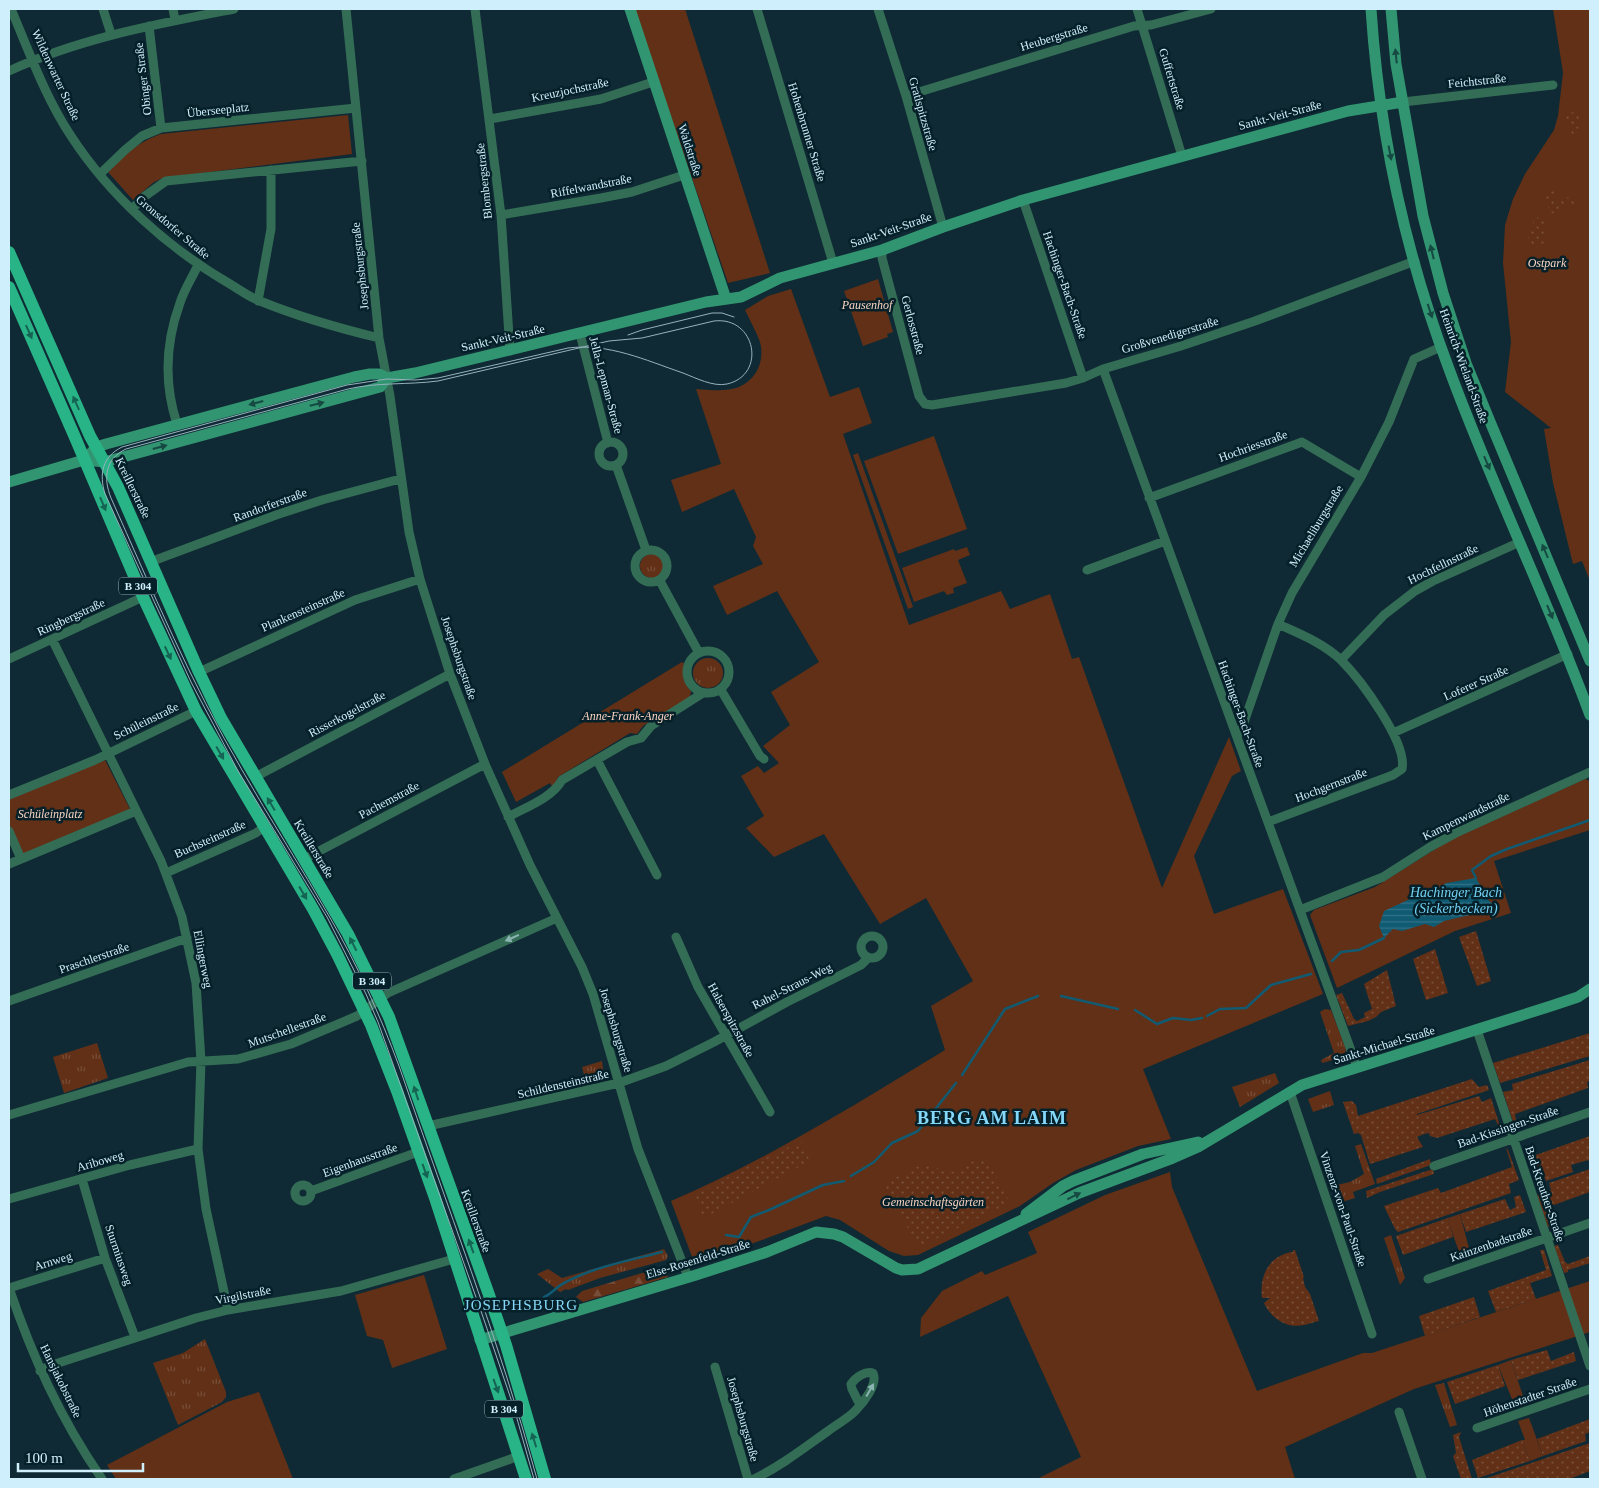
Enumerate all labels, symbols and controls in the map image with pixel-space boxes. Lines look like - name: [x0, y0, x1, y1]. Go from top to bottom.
- street label: Heubergstraße: [1019, 20, 1089, 54]
- street label: Wildenwarter Straße: [29, 27, 83, 123]
- street label: Obinger Straße: [132, 42, 154, 116]
- street label: Guffertstraße: [1156, 46, 1188, 112]
- one-way arrow: [1391, 47, 1399, 63]
- street label: Feichtstraße: [1447, 71, 1507, 91]
- street label: Kreuzjochstraße: [530, 75, 610, 105]
- street label: Gratlspitzstraße: [906, 76, 940, 152]
- street label: Hohenbrunner Straße: [785, 81, 829, 183]
- street label: Sankt-Veit-Straße: [1237, 97, 1323, 133]
- street label: Überseeplatz: [186, 100, 250, 120]
- street label: Waldstraße: [675, 122, 705, 178]
- street label: Blombergstraße: [473, 142, 495, 220]
- one-way arrow: [1386, 146, 1394, 162]
- street label: Riffelwandstraße: [549, 171, 633, 201]
- street label: Gronsdorfer Straße: [133, 192, 213, 262]
- street label: Sankt-Veit-Straße: [848, 209, 934, 251]
- street label: Josephsburgstraße: [348, 222, 372, 310]
- street label: Hachinger-Bach-Straße: [1040, 229, 1090, 341]
- one-way arrow: [1428, 245, 1436, 260]
- park label: Ostpark: [1528, 256, 1567, 270]
- street label: Gerlosstraße: [898, 294, 928, 356]
- park label: Pausenhof: [841, 298, 894, 312]
- one-way arrow: [1426, 303, 1434, 318]
- street label: Heinrich-Wieland-Straße: [1437, 307, 1491, 425]
- street label: Großvenedigerstraße: [1120, 314, 1220, 356]
- street label: Sankt-Veit-Straße: [460, 322, 546, 354]
- one-way arrow: [25, 325, 33, 339]
- street label: Jella-Lepman-Straße: [586, 335, 626, 435]
- one-way arrow: [71, 396, 79, 410]
- one-way arrow: [249, 399, 264, 407]
- one-way arrow: [309, 400, 324, 408]
- street label: Hochriesstraße: [1217, 427, 1289, 465]
- one-way arrow: [153, 443, 168, 451]
- street label: Kreillerstraße: [112, 455, 154, 521]
- one-way arrow: [1483, 456, 1491, 470]
- street label: Michaeliburgstraße: [1286, 482, 1346, 570]
- street label: Randorferstraße: [231, 485, 309, 525]
- one-way arrow: [100, 497, 108, 512]
- street label: Hochfellnstraße: [1405, 541, 1481, 587]
- one-way arrow: [1540, 544, 1548, 559]
- road number: B 304: [119, 578, 157, 594]
- street label: Plankensteinstraße: [259, 585, 347, 635]
- street label: Ringbergstraße: [35, 595, 107, 639]
- one-way arrow: [1546, 605, 1554, 620]
- street label: Josephsburgstraße: [438, 614, 480, 702]
- one-way arrow: [165, 646, 173, 660]
- street label: Hachinger-Bach-Straße: [1215, 658, 1267, 770]
- street label: Loferer Straße: [1441, 662, 1511, 704]
- street label: Risserkogelstraße: [306, 688, 388, 740]
- street label: Schüleinstraße: [111, 699, 181, 743]
- park label: Anne-Frank-Anger: [581, 709, 674, 723]
- one-way arrow: [215, 747, 224, 760]
- street label: Hochgernstraße: [1293, 765, 1369, 805]
- street label: Pachemstraße: [356, 778, 422, 822]
- street label: Kampenwandstraße: [1420, 789, 1512, 843]
- one-way arrow: [266, 797, 275, 810]
- park label: Schüleinplatz: [18, 807, 83, 821]
- street label: Buchsteinstraße: [172, 817, 248, 861]
- street label: Kreillerstraße: [291, 817, 337, 881]
- water label: Hachinger Bach (Sickerbecken): [1409, 885, 1502, 917]
- one-way arrow: [299, 886, 308, 899]
- street label: Ellingerweg: [191, 929, 215, 989]
- one-way arrow: [505, 934, 519, 942]
- one-way arrow: [349, 937, 357, 951]
- street label: Praschlerstraße: [57, 939, 131, 977]
- street label: Rahel-Straus-Weg: [750, 960, 834, 1012]
- road number: B 304: [353, 972, 391, 989]
- street label: Halserspitzstraße: [705, 980, 757, 1060]
- street label: Josephsburgstraße: [596, 986, 636, 1074]
- street label: Mutschellestraße: [246, 1009, 328, 1051]
- street label: Sankt-Michael-Straße: [1332, 1023, 1436, 1067]
- street label: Schildensteinstraße: [516, 1067, 610, 1101]
- one-way arrow: [412, 1085, 420, 1100]
- street label: Bad-Kissingen-Straße: [1456, 1103, 1560, 1151]
- district label: BERG AM LAIM: [917, 1108, 1067, 1128]
- street label: Eigenhausstraße: [321, 1140, 399, 1180]
- street label: Bad-Kreuther-Straße: [1522, 1144, 1568, 1244]
- street label: Ariboweg: [75, 1148, 125, 1174]
- street label: Vinzenz-von-Paul-Straße: [1317, 1149, 1369, 1269]
- one-way arrow: [421, 1164, 429, 1179]
- street label: Kreillerstraße: [458, 1188, 494, 1254]
- one-way arrow: [1067, 1192, 1081, 1200]
- park label: Gemeinschaftsgärten: [882, 1195, 984, 1209]
- street label: Sturmiusweg: [102, 1223, 136, 1287]
- street label: Kainzenbadstraße: [1448, 1223, 1534, 1265]
- street label: Else-Rosenfeld-Straße: [644, 1237, 752, 1281]
- one-way arrow: [467, 1238, 475, 1253]
- street label: Arnweg: [32, 1249, 74, 1273]
- street label: Virgilstraße: [214, 1283, 272, 1307]
- district label: JOSEPHSBURG: [464, 1297, 578, 1313]
- street label: Hansjakobstraße: [37, 1342, 85, 1420]
- street label: Höhenstadter Straße: [1482, 1374, 1578, 1420]
- street label: Josephsburgstraße: [724, 1375, 762, 1463]
- one-way arrow: [492, 1379, 500, 1394]
- one-way arrow: [866, 1383, 874, 1397]
- road number: B 304: [485, 1400, 523, 1418]
- one-way arrow: [530, 1432, 538, 1447]
- scale bar: [18, 1440, 142, 1472]
- text: 100 m: [25, 1450, 63, 1466]

